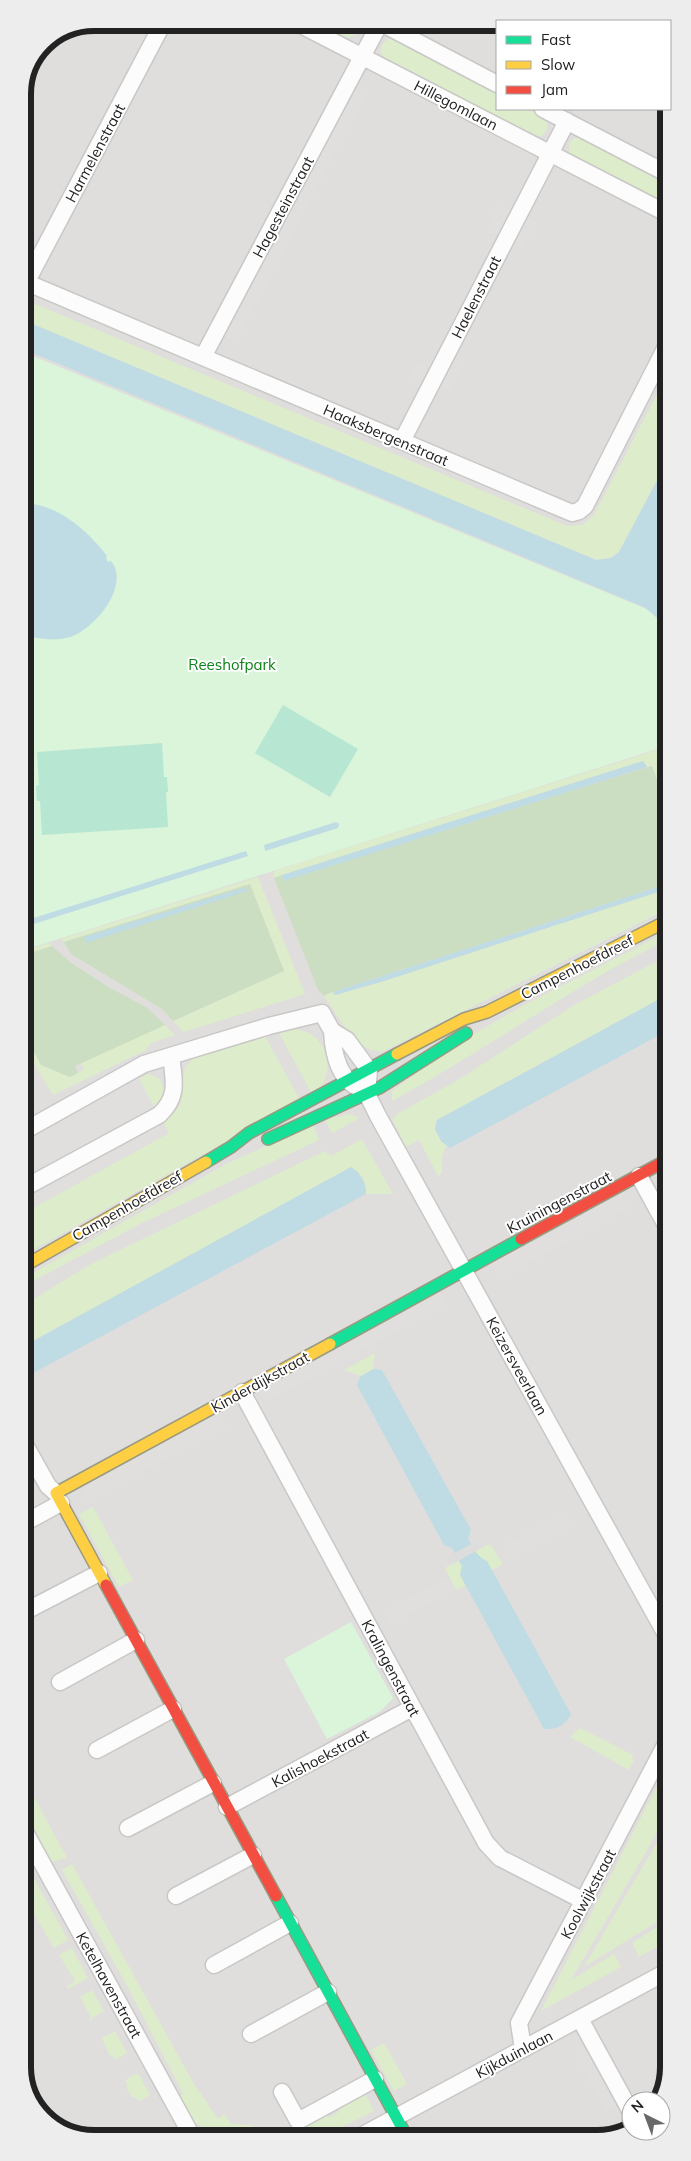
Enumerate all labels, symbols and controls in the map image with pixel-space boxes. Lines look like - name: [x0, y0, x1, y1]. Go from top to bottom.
- legend: [496, 20, 671, 110]
- text: Fast: [541, 30, 571, 49]
- text: Slow: [541, 55, 575, 74]
- street label: Hillegomlaan: [411, 76, 501, 134]
- text: Jam: [541, 80, 568, 99]
- street label: Harmelenstraat: [61, 100, 129, 206]
- street label: Hagesteinstraat: [248, 153, 318, 261]
- street label: Haelenstraat: [447, 252, 505, 342]
- street label: Haaksbergenstraat: [320, 400, 452, 470]
- park label: Reeshofpark: [188, 655, 276, 674]
- street label: Campenhoefdreef: [517, 930, 637, 1004]
- street label: Campenhoefdreef: [68, 1166, 186, 1245]
- street label: Kruiningenstraat: [504, 1166, 614, 1238]
- street label: Keizersveerlaan: [482, 1314, 552, 1418]
- street label: Kinderdijkstraat: [208, 1347, 312, 1417]
- street label: Kralingenstraat: [357, 1616, 425, 1720]
- street label: Kalishoekstraat: [268, 1724, 372, 1792]
- street label: Koolwijkstraat: [556, 1846, 620, 1942]
- street label: Ketelhavenstraat: [72, 1929, 146, 2041]
- street label: Kijkduinlaan: [472, 2026, 556, 2082]
- north arrow: [621, 2091, 671, 2141]
- text: N: [627, 2096, 647, 2117]

